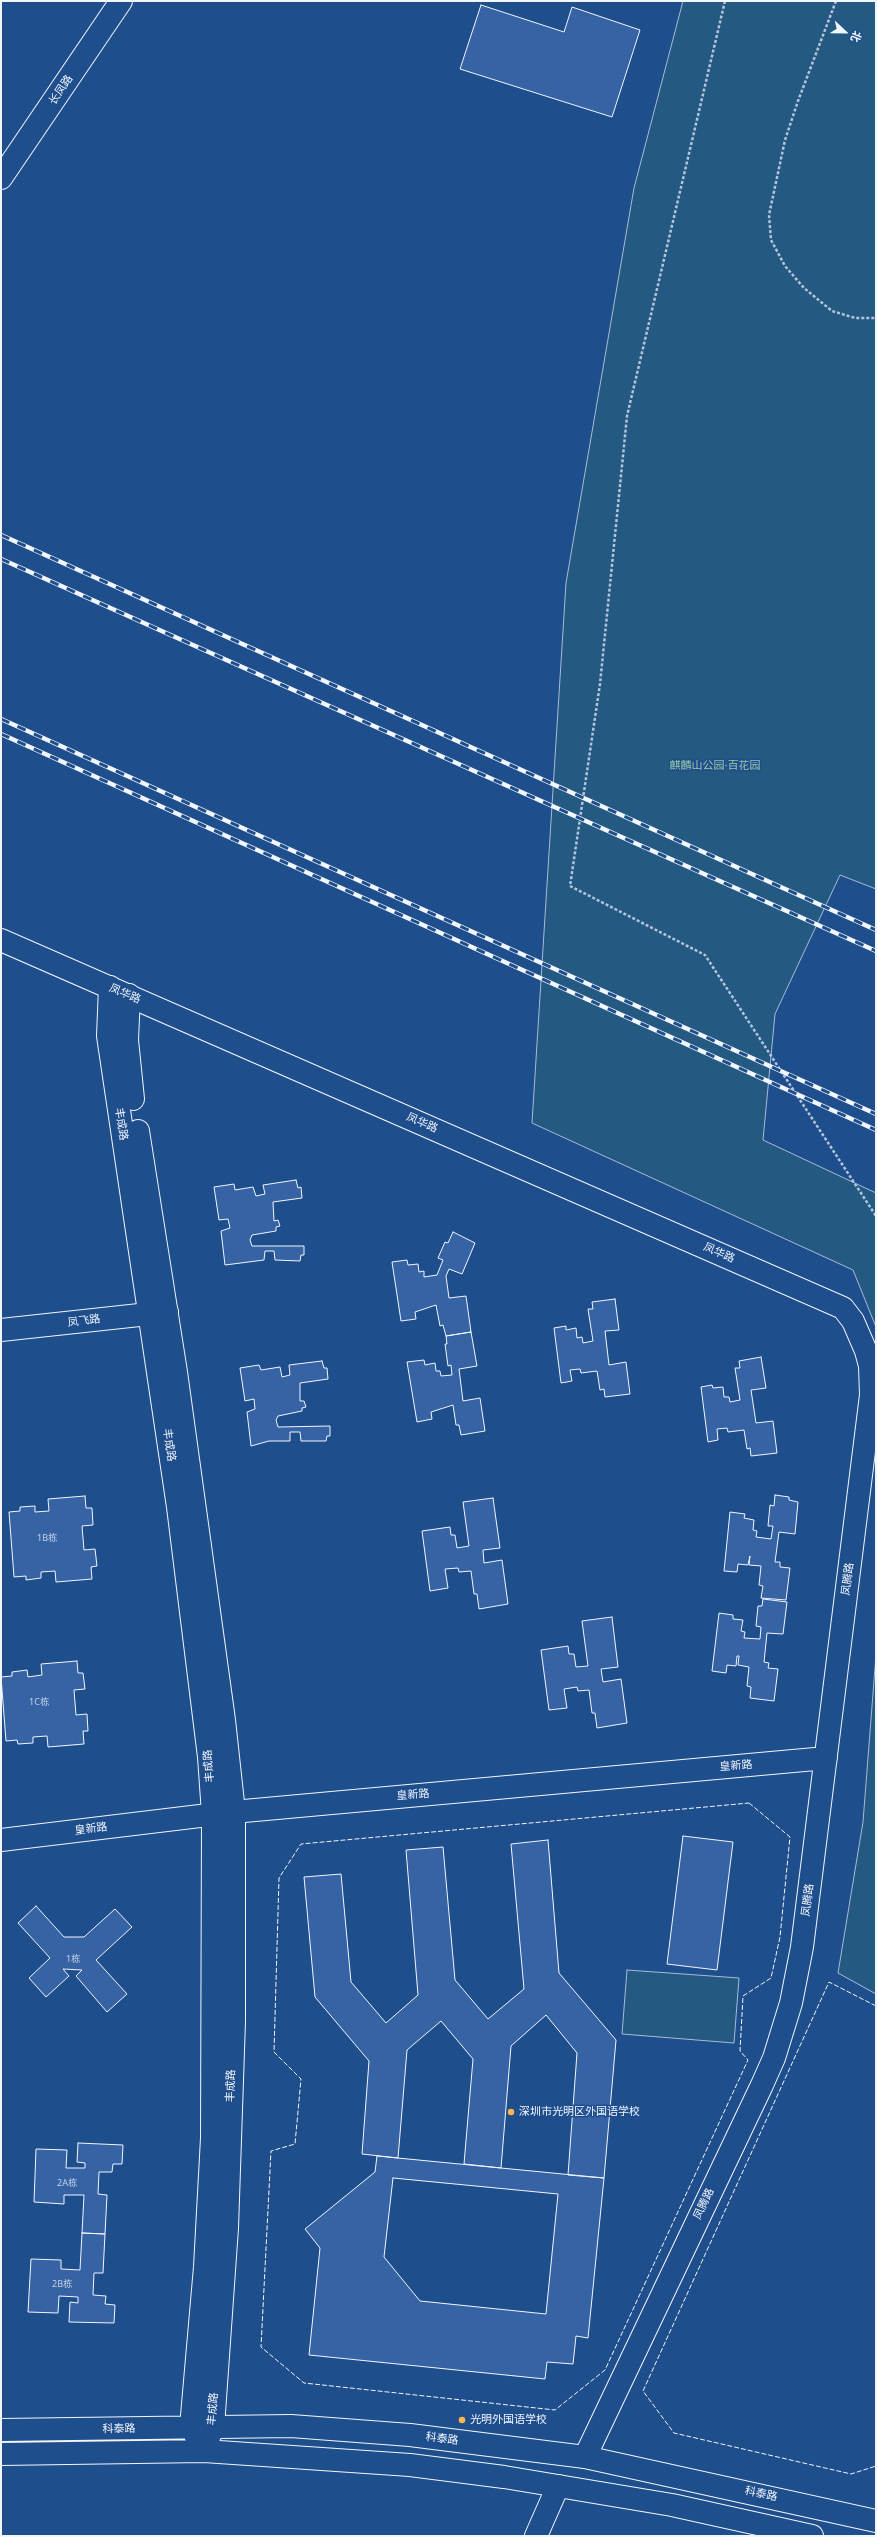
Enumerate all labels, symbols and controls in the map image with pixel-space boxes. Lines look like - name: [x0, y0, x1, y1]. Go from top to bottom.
- north arrow: [825, 12, 865, 52]
- text: 北: [848, 29, 866, 45]
- street label: 长凤路: [46, 73, 76, 107]
- park label: 麒麟山公园·百花园: [670, 759, 760, 773]
- street label: 凤华路: [107, 981, 143, 1007]
- street label: 丰成路: [112, 1107, 130, 1141]
- street label: 凤华路: [404, 1110, 440, 1136]
- street label: 凤华路: [701, 1240, 737, 1266]
- street label: 凤飞路: [67, 1312, 101, 1330]
- street label: 丰成路: [160, 1428, 178, 1462]
- house number: 1B栋: [37, 1533, 57, 1543]
- street label: 凤腾路: [839, 1562, 857, 1596]
- house number: 1C栋: [29, 1697, 49, 1707]
- street label: 丰成路: [201, 1749, 217, 1783]
- street label: 皇新路: [719, 1758, 753, 1774]
- street label: 皇新路: [396, 1787, 430, 1803]
- street label: 皇新路: [74, 1820, 108, 1838]
- street label: 凤腾路: [799, 1883, 817, 1917]
- house number: 1栋: [66, 1954, 80, 1964]
- street label: 丰成路: [224, 2069, 238, 2103]
- place label: 深圳市光明区外国语学校: [519, 2105, 640, 2119]
- marker: 深圳市光明区外国语学校: [506, 2107, 516, 2117]
- house number: 2A栋: [57, 2178, 77, 2188]
- street label: 凤腾路: [691, 2186, 717, 2222]
- house number: 2B栋: [52, 2279, 72, 2289]
- street label: 丰成路: [205, 2392, 221, 2426]
- place label: 光明外国语学校: [470, 2413, 547, 2427]
- marker: 光明外国语学校: [457, 2415, 467, 2425]
- street label: 科泰路: [102, 2422, 136, 2436]
- street label: 科泰路: [425, 2430, 459, 2448]
- street label: 科泰路: [743, 2484, 779, 2504]

